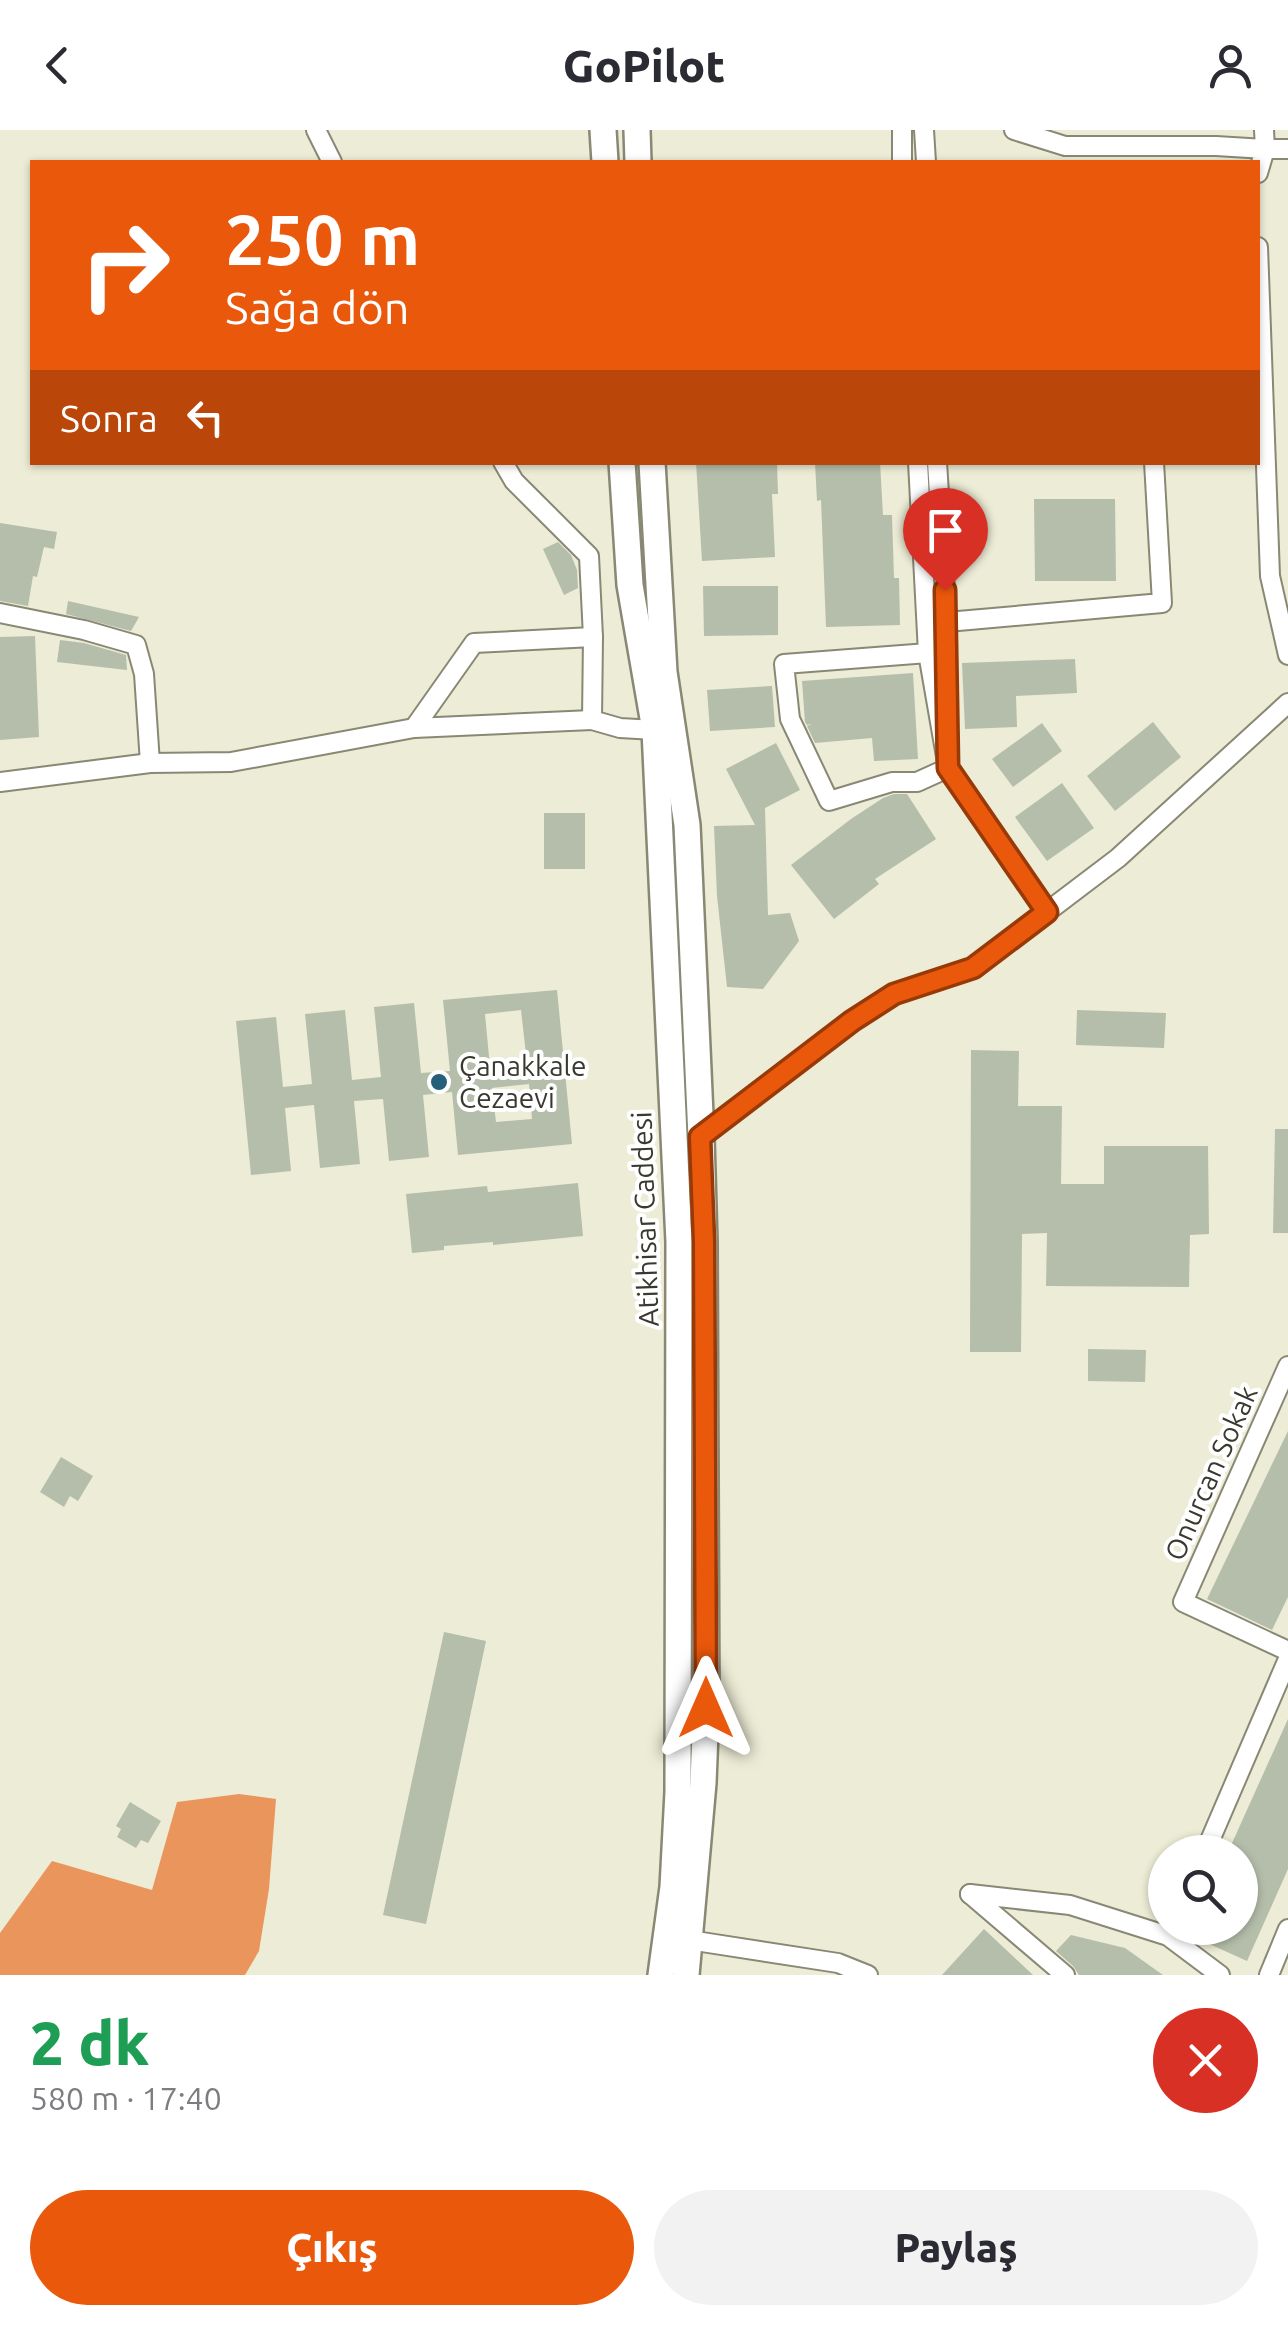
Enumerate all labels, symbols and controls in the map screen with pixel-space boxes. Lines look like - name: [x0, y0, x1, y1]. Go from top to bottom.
- icon: back: [30, 38, 85, 93]
- icon: person: [1203, 38, 1258, 93]
- text: GoPilot: [563, 40, 725, 91]
- icon: right: [60, 200, 190, 330]
- text: 250 m: [225, 200, 420, 278]
- text: Sağa dön: [225, 282, 409, 333]
- icon: left: [178, 390, 233, 445]
- text: Sonra: [60, 397, 158, 439]
- pin: [903, 488, 988, 591]
- icon: arrive: [918, 503, 973, 558]
- place label: Çanakkale Cezaevi: [459, 1050, 586, 1113]
- marker: Çanakkale Cezaevi: [428, 1071, 450, 1093]
- street label: Atikhisar Caddesi: [625, 1111, 664, 1327]
- street label: Onurcan Sokak: [1158, 1381, 1263, 1565]
- position arrow: [654, 1656, 758, 1760]
- map controls: [1148, 1835, 1258, 1945]
- button: search: [1148, 1835, 1258, 1945]
- button: close: [1153, 2008, 1258, 2113]
- text: 2 dk: [30, 2009, 149, 2076]
- text: 580 m · 17:40: [30, 2080, 222, 2116]
- button: Çıkış: [30, 2190, 634, 2305]
- button: Paylaş: [654, 2190, 1258, 2305]

